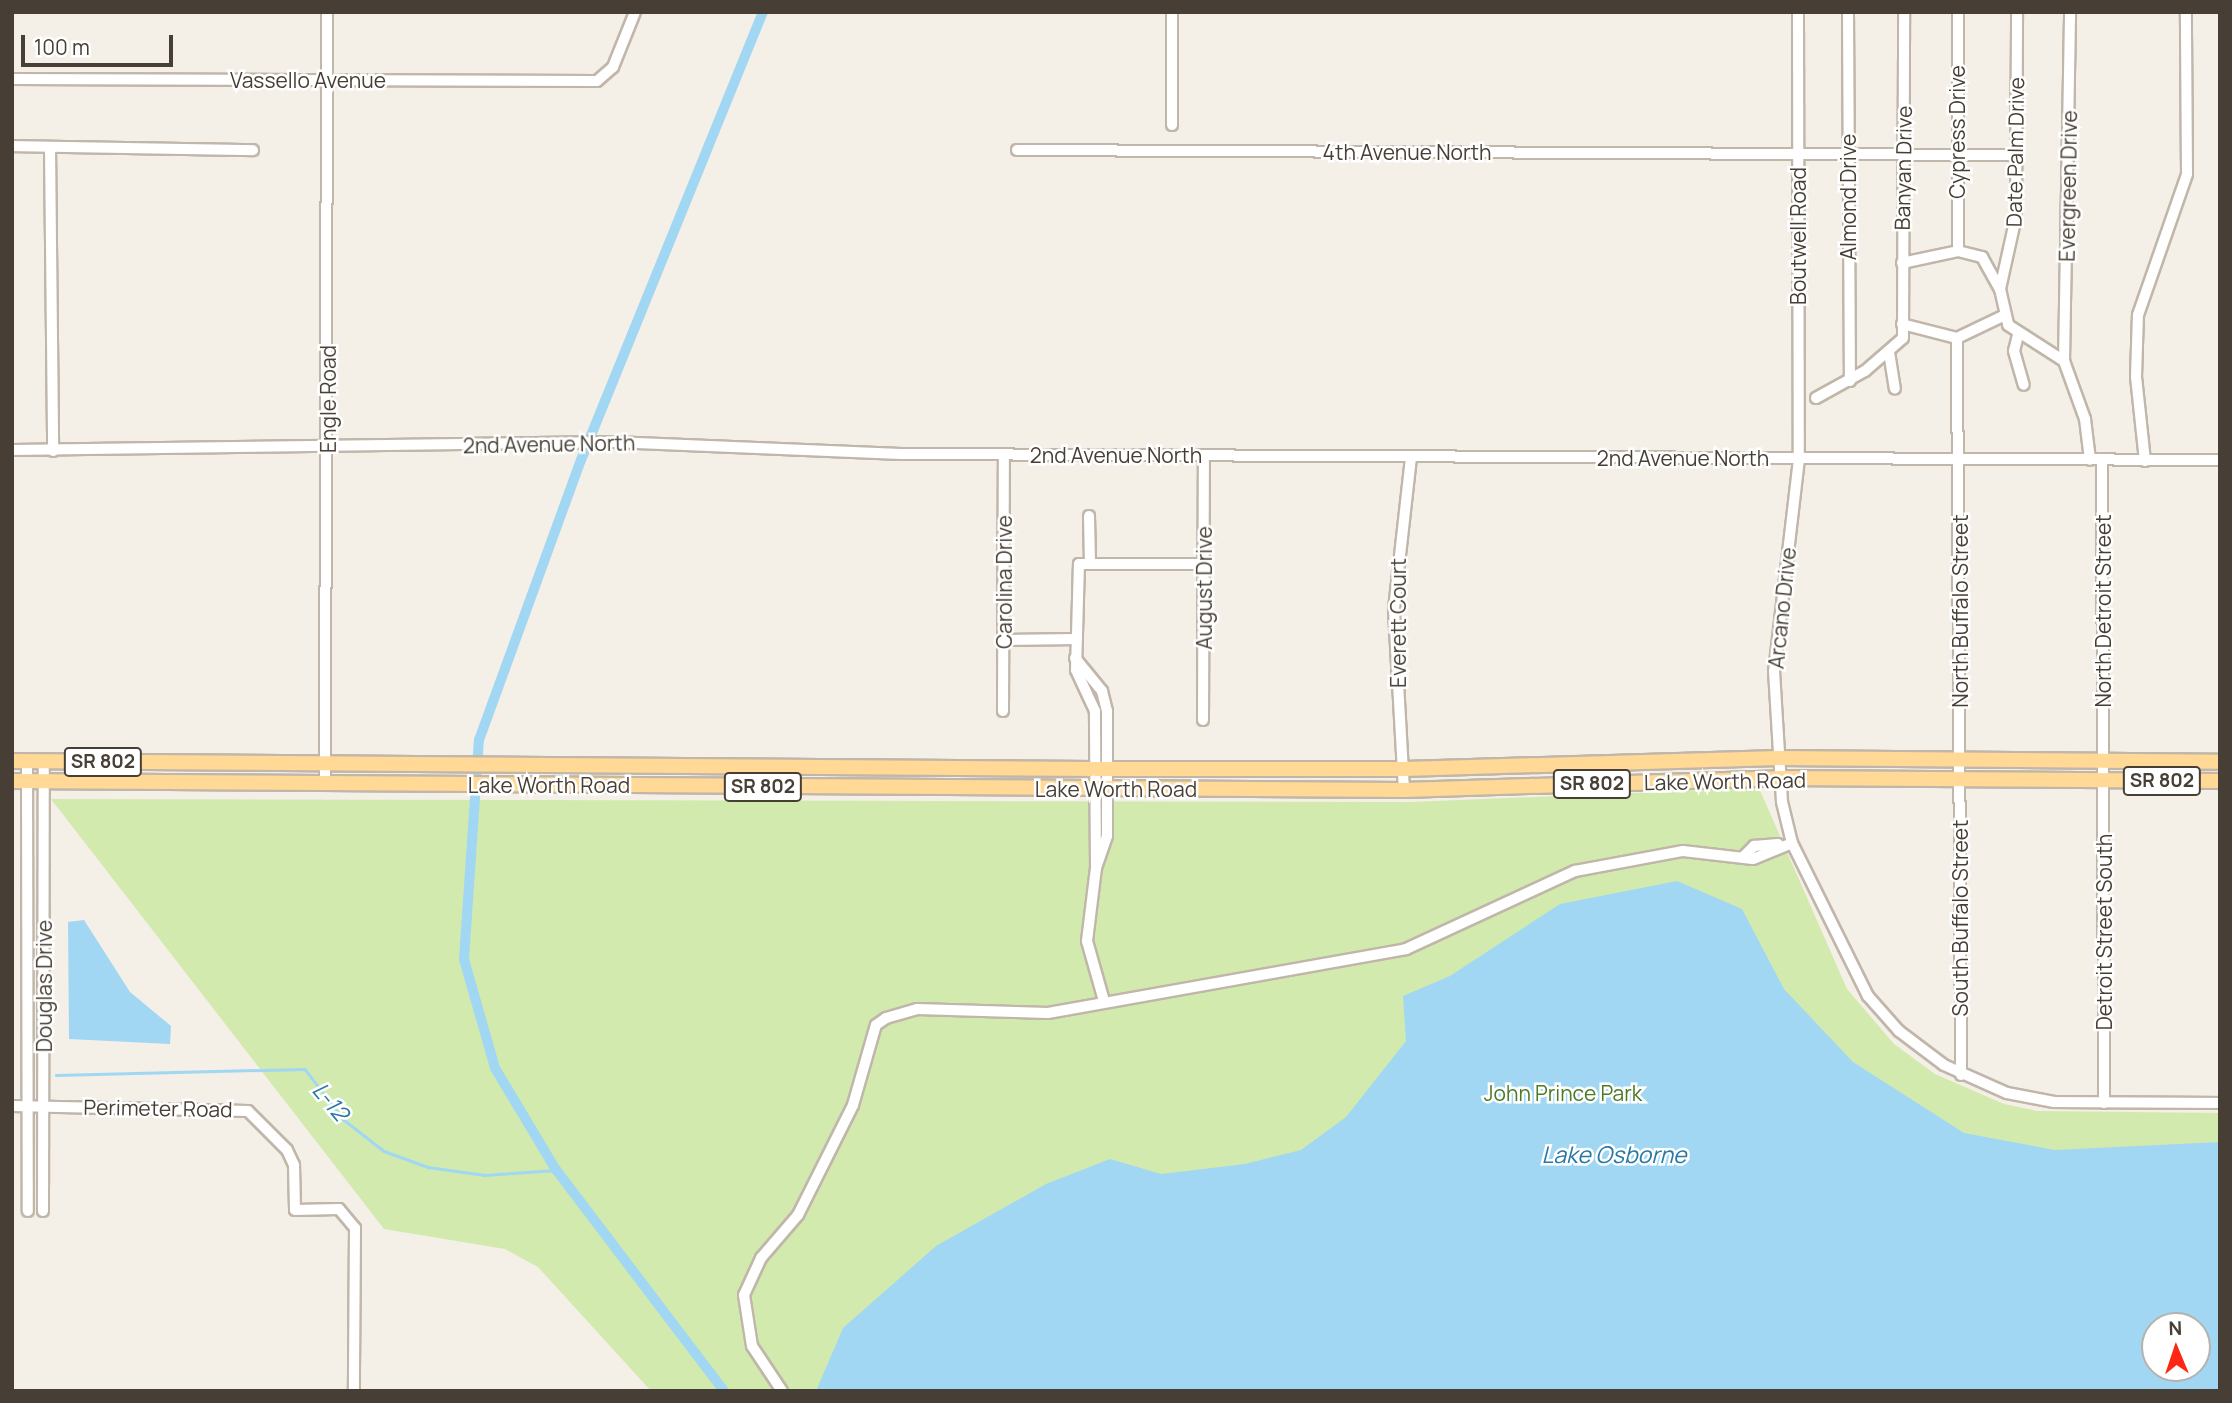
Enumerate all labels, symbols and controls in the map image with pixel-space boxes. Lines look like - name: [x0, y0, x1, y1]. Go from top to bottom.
- scale bar: [24, 21, 177, 65]
- text: 100 m: [34, 33, 90, 61]
- street label: Cypress Drive: [1944, 65, 1970, 199]
- street label: Vassello Avenue: [230, 67, 386, 93]
- street label: Date Palm Drive: [2001, 77, 2029, 227]
- street label: Banyan Drive: [1889, 105, 1917, 231]
- street label: Evergreen Drive: [2054, 110, 2082, 262]
- street label: Almond Drive: [1835, 134, 1861, 260]
- street label: 4th Avenue North: [1323, 139, 1491, 165]
- street label: Boutwell Road: [1785, 167, 1811, 305]
- street label: Engle Road: [315, 345, 341, 453]
- street label: 2nd Avenue North: [463, 430, 635, 458]
- street label: 2nd Avenue North: [1030, 442, 1202, 468]
- street label: 2nd Avenue North: [1597, 445, 1769, 471]
- street label: North Buffalo Street: [1947, 514, 1973, 708]
- street label: North Detroit Street: [2090, 514, 2116, 708]
- street label: Carolina Drive: [991, 515, 1017, 649]
- street label: August Drive: [1191, 526, 1217, 650]
- street label: Arcano Drive: [1763, 546, 1801, 670]
- street label: Everett Court: [1385, 558, 1411, 688]
- road number: SR 802: [63, 747, 143, 778]
- road number: SR 802: [2122, 766, 2202, 796]
- street label: Lake Worth Road: [1644, 767, 1806, 795]
- road number: SR 802: [1552, 768, 1632, 800]
- street label: Lake Worth Road: [468, 772, 630, 798]
- road number: SR 802: [723, 772, 803, 802]
- street label: Lake Worth Road: [1035, 776, 1197, 802]
- street label: South Buffalo Street: [1947, 820, 1973, 1016]
- street label: Detroit Street South: [2091, 834, 2117, 1030]
- street label: Douglas Drive: [31, 920, 57, 1052]
- water label: L-12: [307, 1076, 355, 1126]
- park label: John Prince Park: [1484, 1080, 1642, 1106]
- street label: Perimeter Road: [83, 1094, 233, 1122]
- water label: Lake Osborne: [1542, 1140, 1686, 1168]
- north arrow: [2141, 1312, 2211, 1382]
- text: N: [2168, 1315, 2183, 1341]

